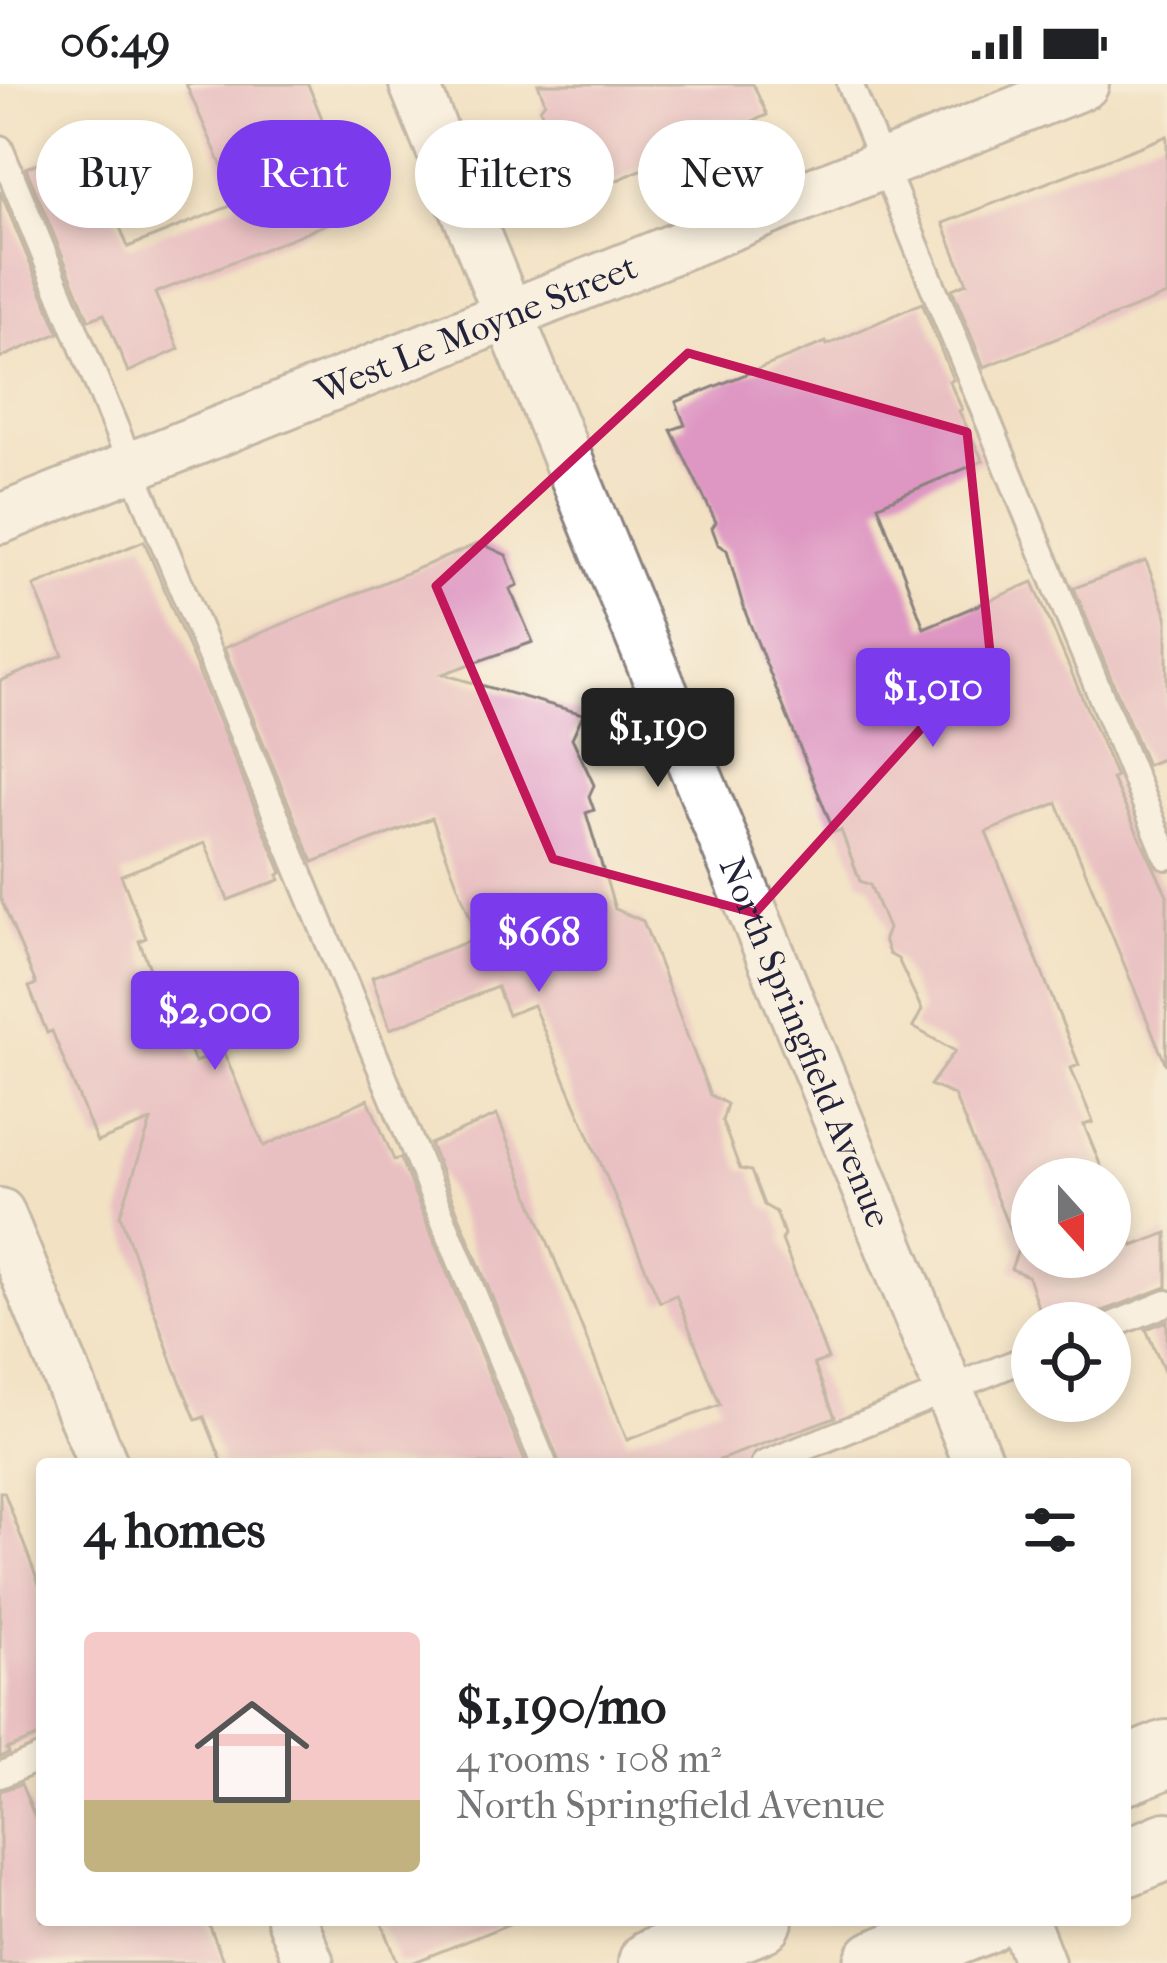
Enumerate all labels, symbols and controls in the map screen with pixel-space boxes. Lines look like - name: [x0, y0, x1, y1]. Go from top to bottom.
- text: 06:49: [60, 16, 170, 69]
- chip: Buy: [36, 120, 193, 228]
- chip: Rent: [217, 120, 391, 228]
- chip: Filters: [415, 120, 614, 228]
- chip: New: [638, 120, 805, 228]
- street label: West Le Moyne Street: [309, 246, 643, 412]
- pin: $1,010: [835, 648, 1031, 750]
- text: $1,010: [883, 664, 983, 710]
- pin: $1,190: [560, 688, 756, 790]
- text: $1,190: [608, 704, 708, 750]
- street label: North Springfield Avenue: [711, 851, 900, 1233]
- pin: $668: [468, 893, 610, 995]
- text: $668: [497, 909, 581, 955]
- pin: $2,000: [117, 971, 313, 1073]
- text: $2,000: [158, 987, 272, 1033]
- north arrow: [1011, 1158, 1131, 1278]
- map controls: [1011, 1158, 1131, 1422]
- button: locate: [1011, 1302, 1131, 1422]
- icon: filters: [1017, 1497, 1083, 1563]
- text: 4 homes: [84, 1500, 265, 1560]
- text: $1,190/mo: [456, 1676, 666, 1736]
- icon: home: [180, 1680, 324, 1824]
- text: 4 rooms · 108 m²: [456, 1736, 721, 1782]
- text: North Springfield Avenue: [456, 1782, 885, 1828]

